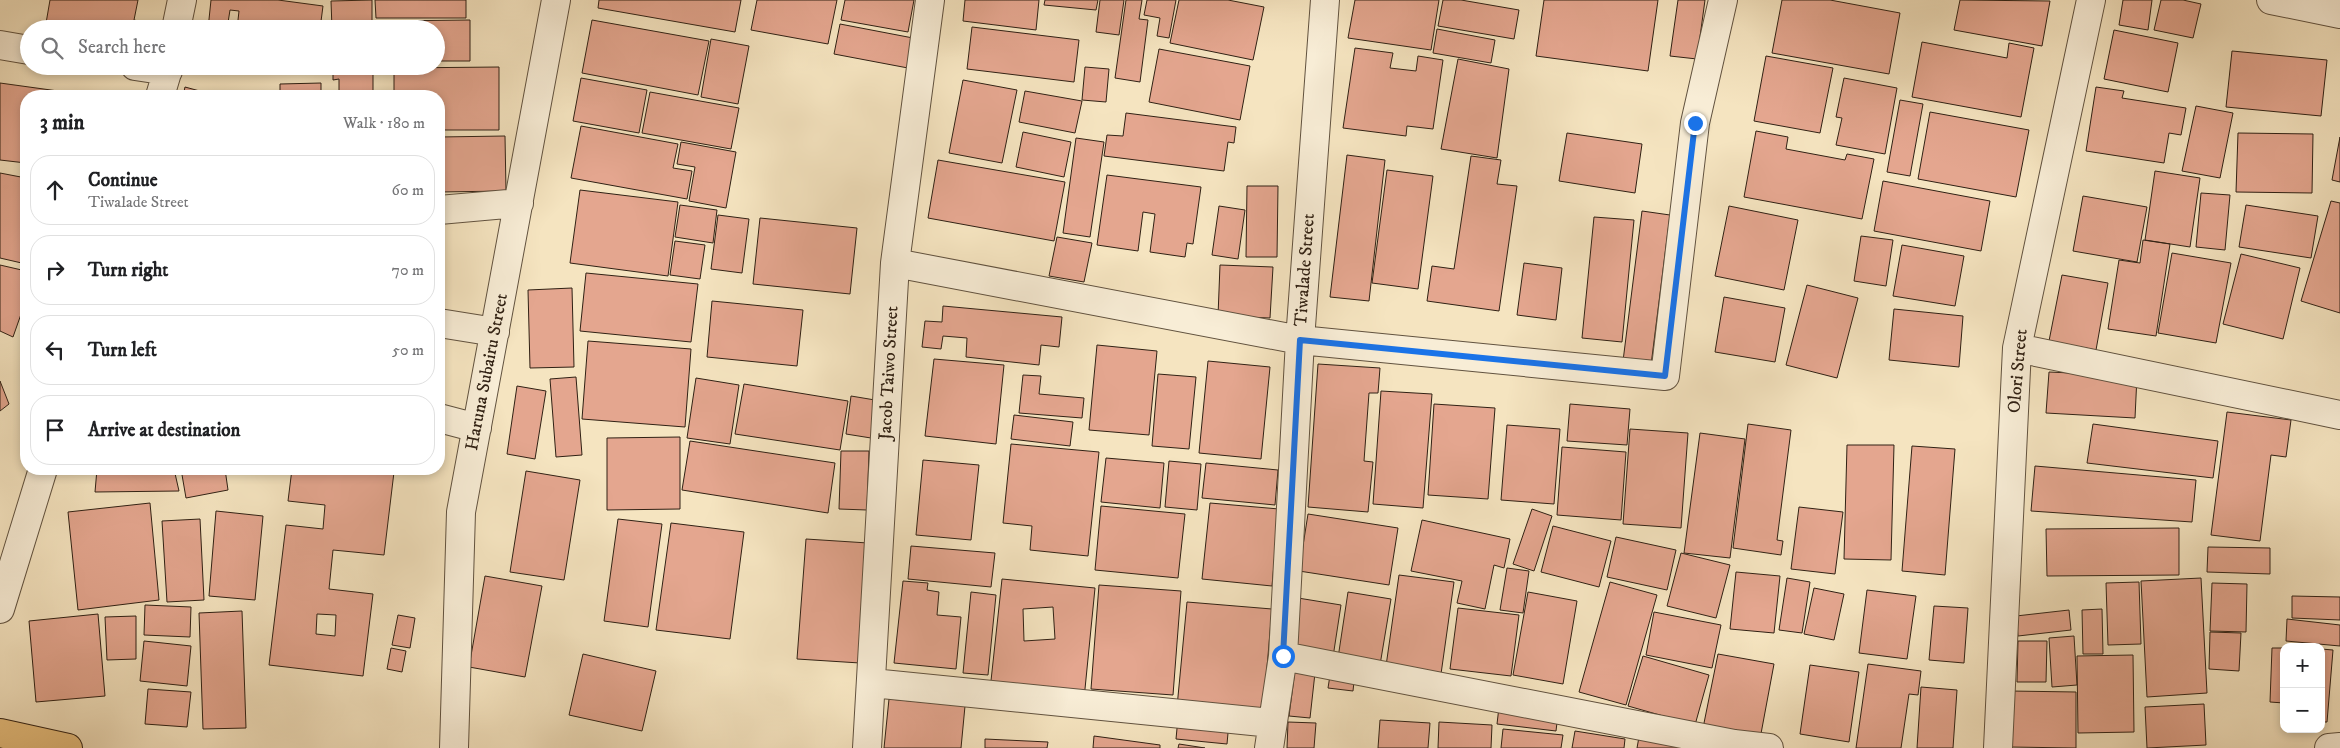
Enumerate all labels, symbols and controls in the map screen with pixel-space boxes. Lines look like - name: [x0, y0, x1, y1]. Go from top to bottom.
- search box: [20, 20, 445, 75]
- icon: search: [38, 34, 66, 62]
- text: Search here: [78, 36, 166, 59]
- text: 3 min: [40, 110, 85, 136]
- route end: [1684, 112, 1707, 135]
- text: Walk · 180 m: [343, 113, 425, 133]
- text: Continue: [88, 169, 158, 192]
- icon: ahead: [41, 176, 69, 204]
- text: 60 m: [392, 180, 424, 200]
- text: Tiwalade Street: [88, 192, 189, 212]
- street label: Tiwalade Street: [1290, 213, 1320, 327]
- icon: right: [41, 256, 69, 284]
- text: Turn right: [88, 259, 168, 282]
- text: 70 m: [392, 260, 424, 280]
- street label: Haruna Subairu Street: [461, 291, 513, 452]
- street label: Jacob Taiwo Street: [874, 305, 904, 443]
- street label: Olori Street: [2003, 328, 2033, 414]
- icon: left: [41, 336, 69, 364]
- text: Turn left: [88, 339, 157, 362]
- text: 50 m: [392, 340, 424, 360]
- icon: arrive: [41, 416, 69, 444]
- text: Arrive at destination: [88, 419, 240, 442]
- map controls: [2280, 643, 2325, 733]
- button: +: [2280, 643, 2325, 688]
- route start: [1272, 645, 1295, 668]
- button: −: [2280, 688, 2325, 733]

